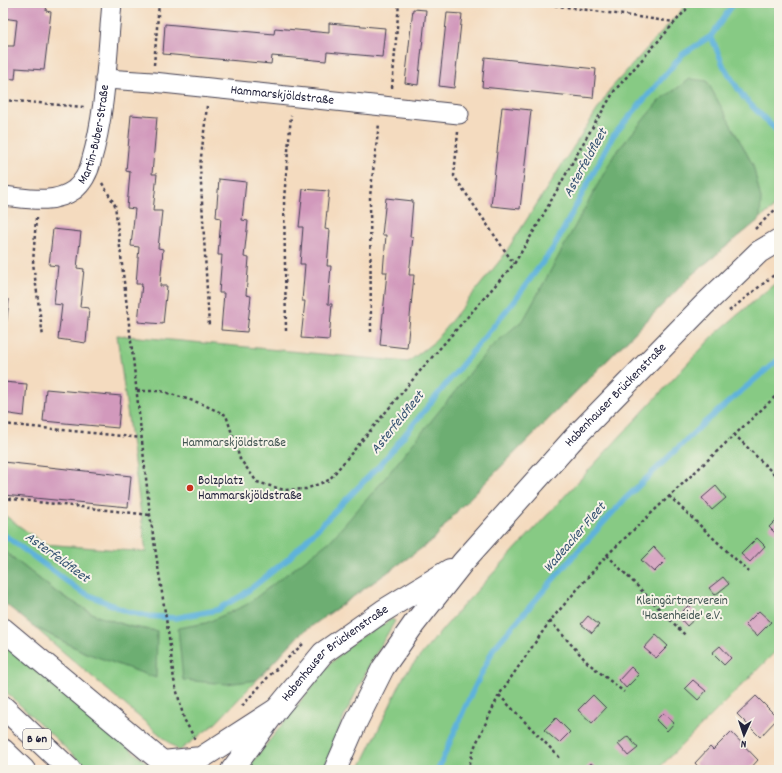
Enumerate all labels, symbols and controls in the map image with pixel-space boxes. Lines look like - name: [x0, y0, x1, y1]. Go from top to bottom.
- street label: Hammarskjöldstraße: [230, 81, 335, 110]
- street label: Martin-Buber-Straße: [73, 83, 115, 188]
- water label: Asterfeldfleet: [559, 124, 614, 201]
- street label: Habenhauser Brückenstraße: [561, 339, 671, 451]
- water label: Asterfeldfleet: [366, 386, 431, 459]
- park label: Hammarskjöldstraße: [182, 434, 286, 453]
- place label: Bolzplatz Hammarskjöldstraße: [198, 472, 302, 506]
- marker: Bolzplatz Hammarskjöldstraße: [185, 483, 195, 493]
- water label: Wadeacker Fleet: [539, 497, 612, 577]
- water label: Asterfeldfleet: [21, 528, 95, 589]
- park label: Kleingärtnerverein 'Hasenheide' e.V.: [636, 592, 728, 626]
- street label: Habenhauser Brückenstraße: [277, 600, 392, 706]
- north arrow: [724, 715, 764, 755]
- road number: B 6n: [23, 729, 51, 749]
- text: N: [740, 735, 747, 751]

